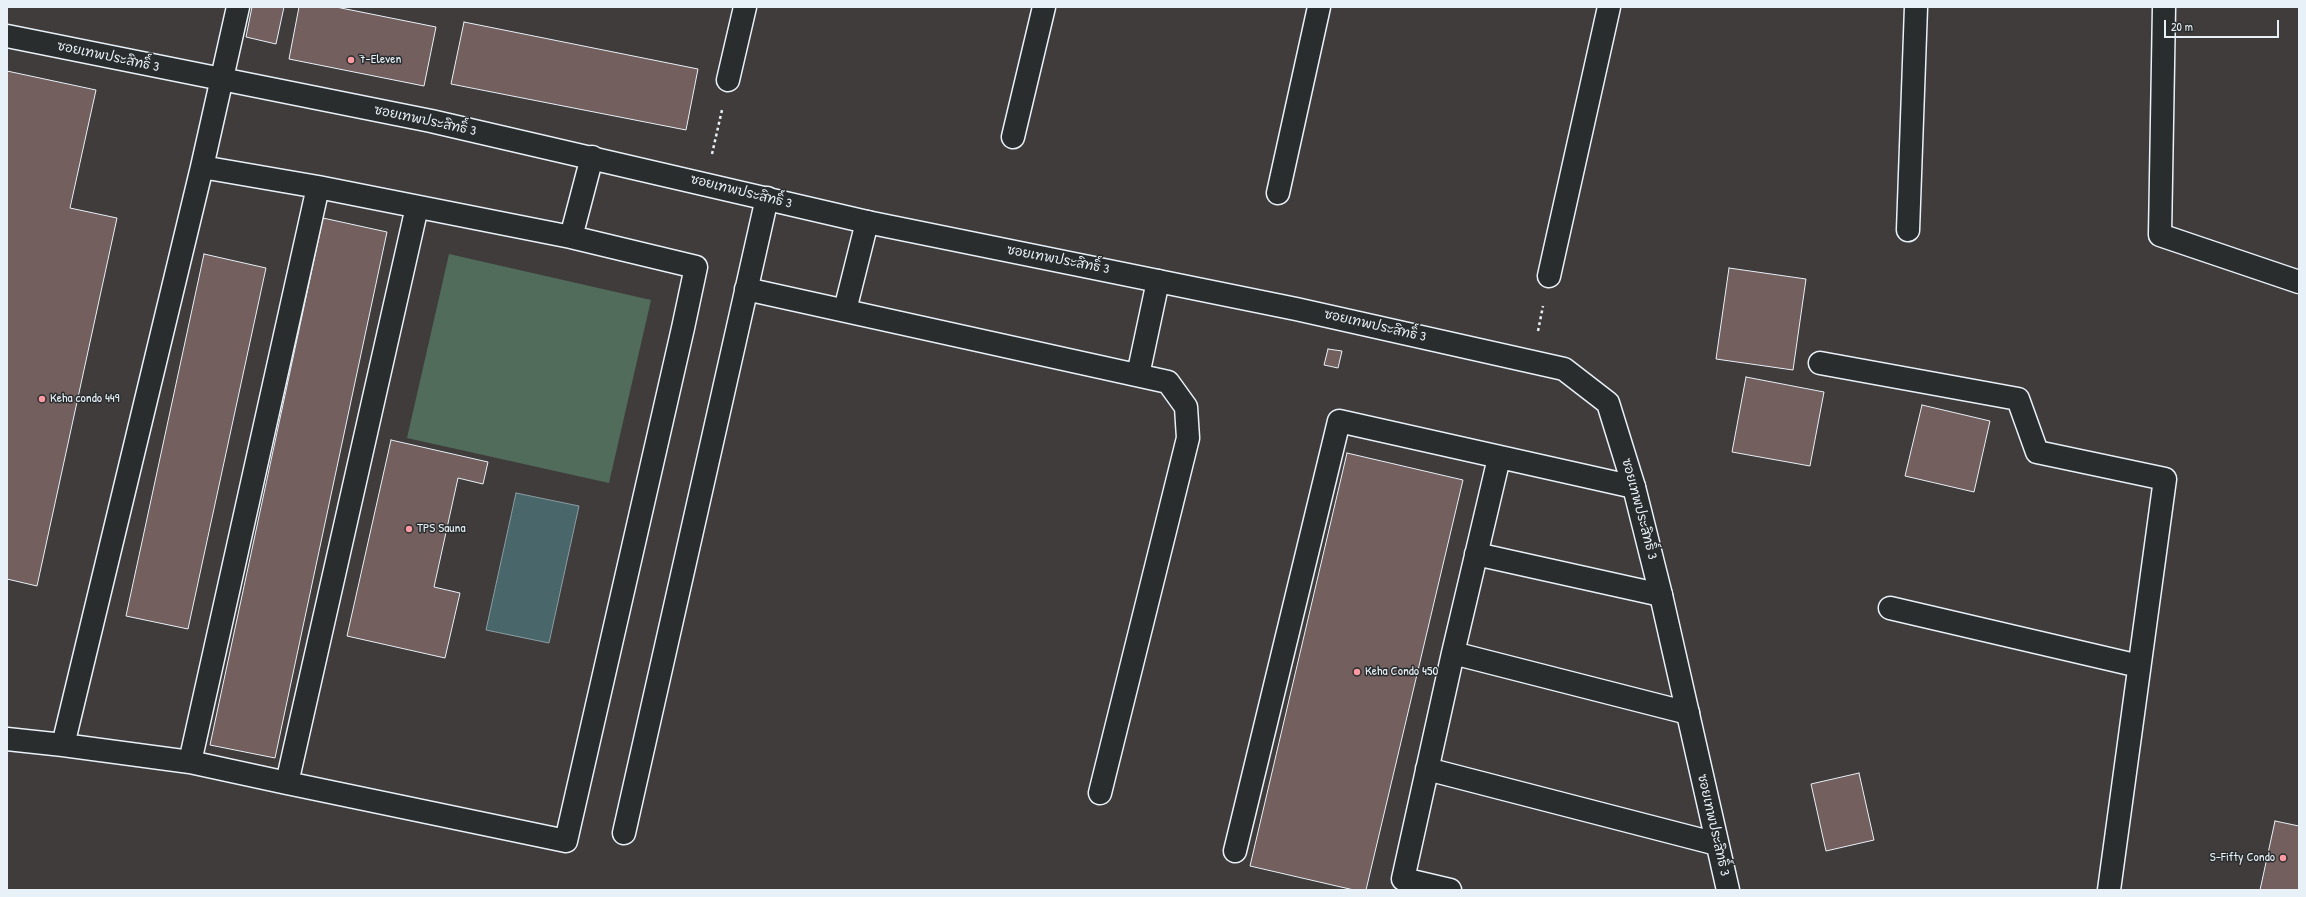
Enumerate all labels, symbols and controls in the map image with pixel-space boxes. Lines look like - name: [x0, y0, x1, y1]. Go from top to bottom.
- scale bar: [2166, 12, 2281, 38]
- text: 20 m: [2171, 18, 2193, 35]
- street label: ซอยเทพประสิทธิ์ 3: [56, 39, 160, 75]
- place label: 7-Eleven: [359, 52, 401, 68]
- marker: 7-Eleven: [346, 55, 356, 65]
- street label: ซอยเทพประสิทธิ์ 3: [373, 103, 477, 139]
- street label: ซอยเทพประสิทธิ์ 3: [689, 172, 793, 212]
- street label: ซอยเทพประสิทธิ์ 3: [1005, 242, 1111, 278]
- street label: ซอยเทพประสิทธิ์ 3: [1323, 307, 1427, 345]
- place label: Keha condo 449: [50, 391, 119, 407]
- marker: Keha condo 449: [37, 394, 47, 404]
- street label: ซอยเทพประสิทธิ์ 3: [1618, 457, 1660, 561]
- place label: TPS Sauna: [417, 521, 466, 537]
- marker: TPS Sauna: [404, 524, 414, 534]
- place label: Keha Condo 450: [1365, 664, 1438, 680]
- marker: Keha Condo 450: [1352, 667, 1362, 677]
- street label: ซอยเทพประสิทธิ์ 3: [1694, 773, 1732, 877]
- place label: S-Fifty Condo: [2210, 850, 2275, 866]
- marker: S-Fifty Condo: [2278, 853, 2288, 863]

